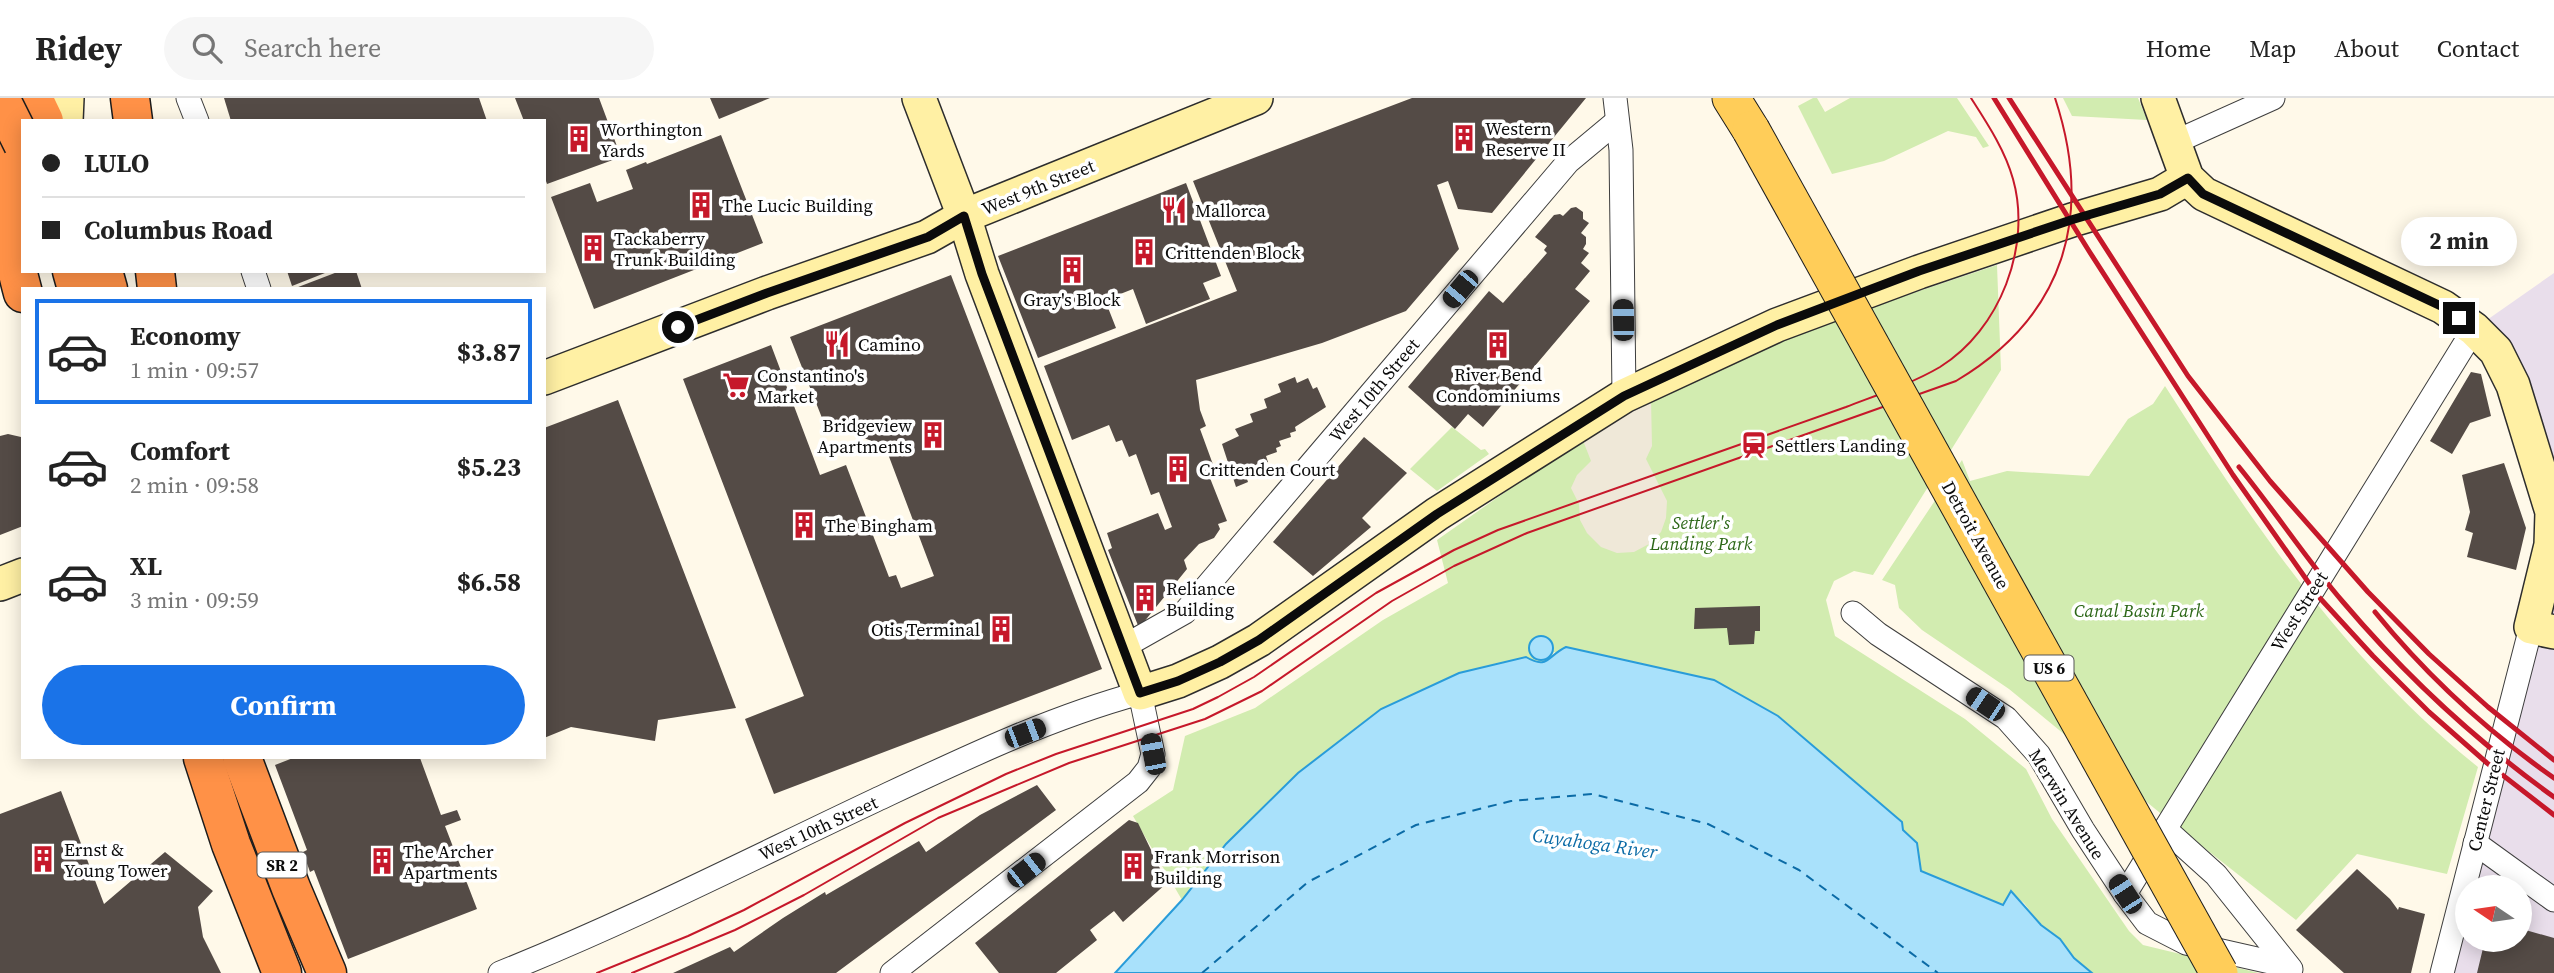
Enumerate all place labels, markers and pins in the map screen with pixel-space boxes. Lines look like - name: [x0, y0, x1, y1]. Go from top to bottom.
- place label: Western Reserve II: [1485, 116, 1566, 162]
- place label: Worthington Yards: [600, 117, 703, 163]
- building icon: Western Reserve II: [1449, 123, 1479, 153]
- building icon: Worthington Yards: [564, 124, 594, 154]
- building icon: The Lucic Building: [686, 190, 716, 220]
- place label: The Lucic Building: [722, 193, 873, 218]
- restaurant icon: Mallorca: [1159, 195, 1189, 225]
- place label: Mallorca: [1195, 198, 1267, 223]
- place label: Tackaberry Trunk Building: [614, 226, 735, 272]
- building icon: Tackaberry Trunk Building: [578, 233, 608, 263]
- building icon: Crittenden Block: [1129, 237, 1159, 267]
- place label: Crittenden Block: [1165, 240, 1301, 265]
- building icon: Gray's Block: [1057, 255, 1087, 285]
- place label: Gray's Block: [1023, 287, 1121, 312]
- restaurant icon: Camino: [822, 329, 852, 359]
- building icon: River Bend Condominiums: [1483, 330, 1513, 360]
- place label: Camino: [858, 332, 921, 357]
- place label: River Bend Condominiums: [1436, 362, 1560, 408]
- place label: Constantino's Market: [757, 363, 865, 409]
- supermarket icon: Constantino's Market: [721, 370, 751, 400]
- place label: Bridgeview Apartments: [817, 413, 912, 459]
- building icon: Bridgeview Apartments: [918, 420, 948, 450]
- station icon: Settlers Landing: [1739, 430, 1769, 460]
- place label: Settlers Landing: [1775, 433, 1906, 458]
- building icon: Crittenden Court: [1163, 454, 1193, 484]
- place label: Crittenden Court: [1199, 457, 1335, 482]
- building icon: The Bingham: [789, 510, 819, 540]
- place label: The Bingham: [825, 513, 933, 538]
- place label: Reliance Building: [1166, 576, 1235, 622]
- building icon: Reliance Building: [1130, 583, 1160, 613]
- building icon: Otis Terminal: [986, 614, 1016, 644]
- place label: Otis Terminal: [871, 617, 980, 642]
- place label: Ernst & Young Tower: [64, 837, 168, 883]
- place label: The Archer Apartments: [403, 839, 498, 885]
- building icon: Ernst & Young Tower: [28, 844, 58, 874]
- place label: Frank Morrison Building: [1154, 844, 1281, 890]
- building icon: The Archer Apartments: [367, 846, 397, 876]
- building icon: Frank Morrison Building: [1118, 851, 1148, 881]

